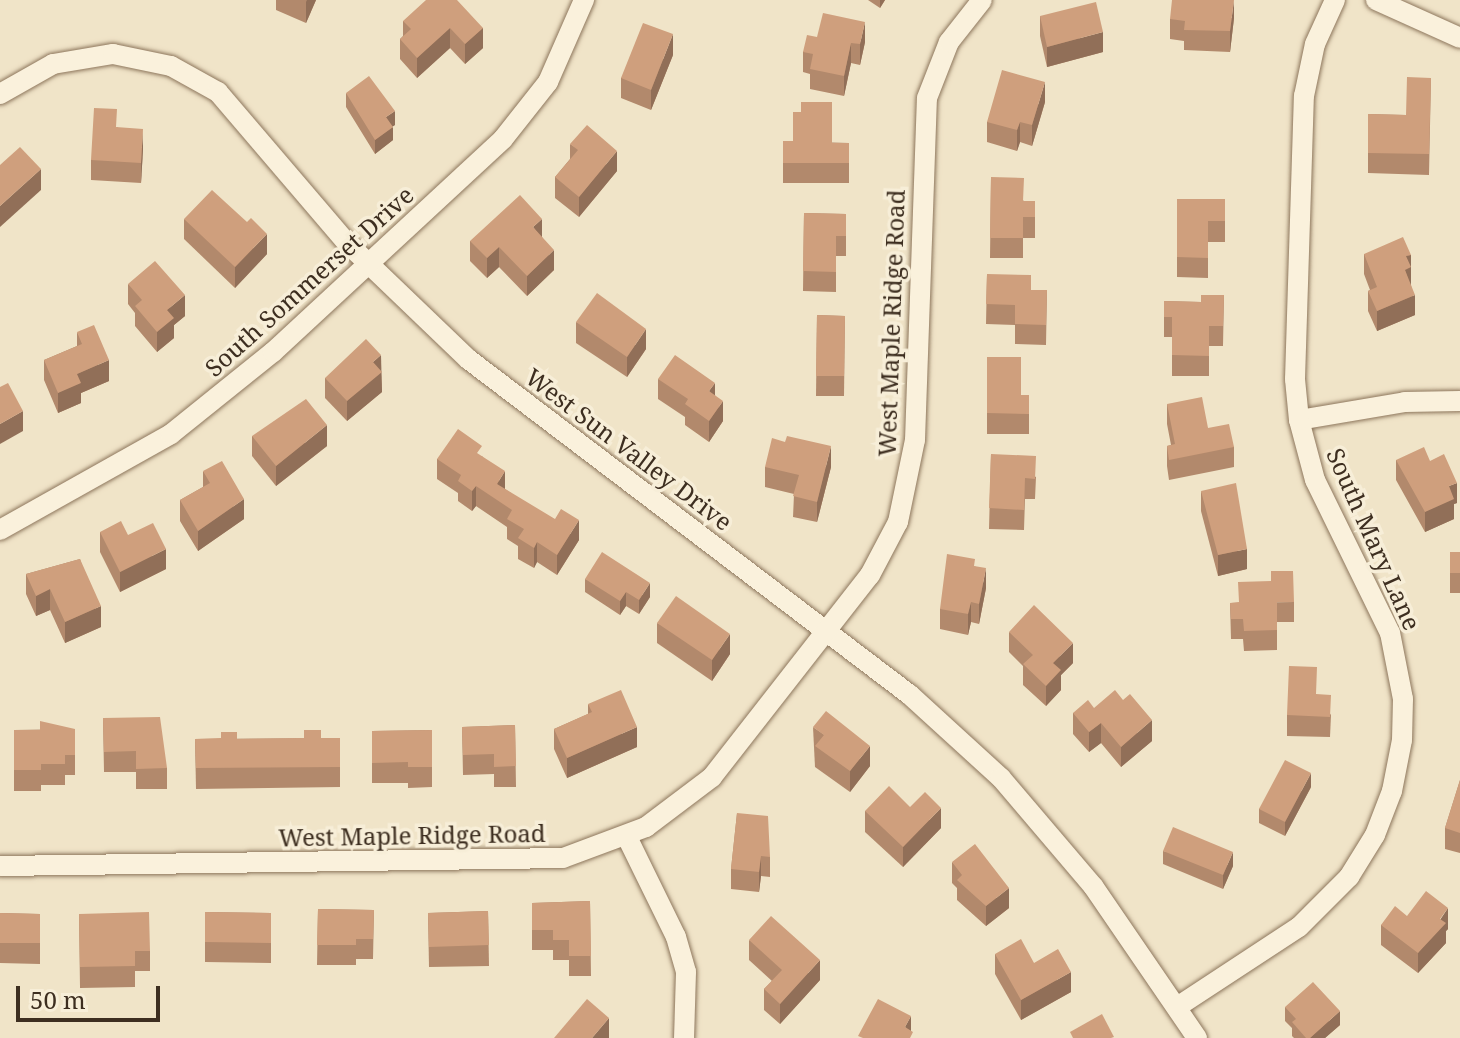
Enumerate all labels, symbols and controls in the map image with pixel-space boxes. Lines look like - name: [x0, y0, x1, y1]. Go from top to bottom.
- street label: South Sommerset Drive: [199, 180, 419, 382]
- street label: West Maple Ridge Road: [872, 189, 910, 457]
- street label: West Sun Valley Drive: [520, 362, 738, 536]
- street label: South Mary Lane: [1321, 444, 1427, 634]
- street label: West Maple Ridge Road: [278, 818, 546, 852]
- scale bar: [20, 970, 164, 1020]
- text: 50 m: [30, 983, 86, 1016]

